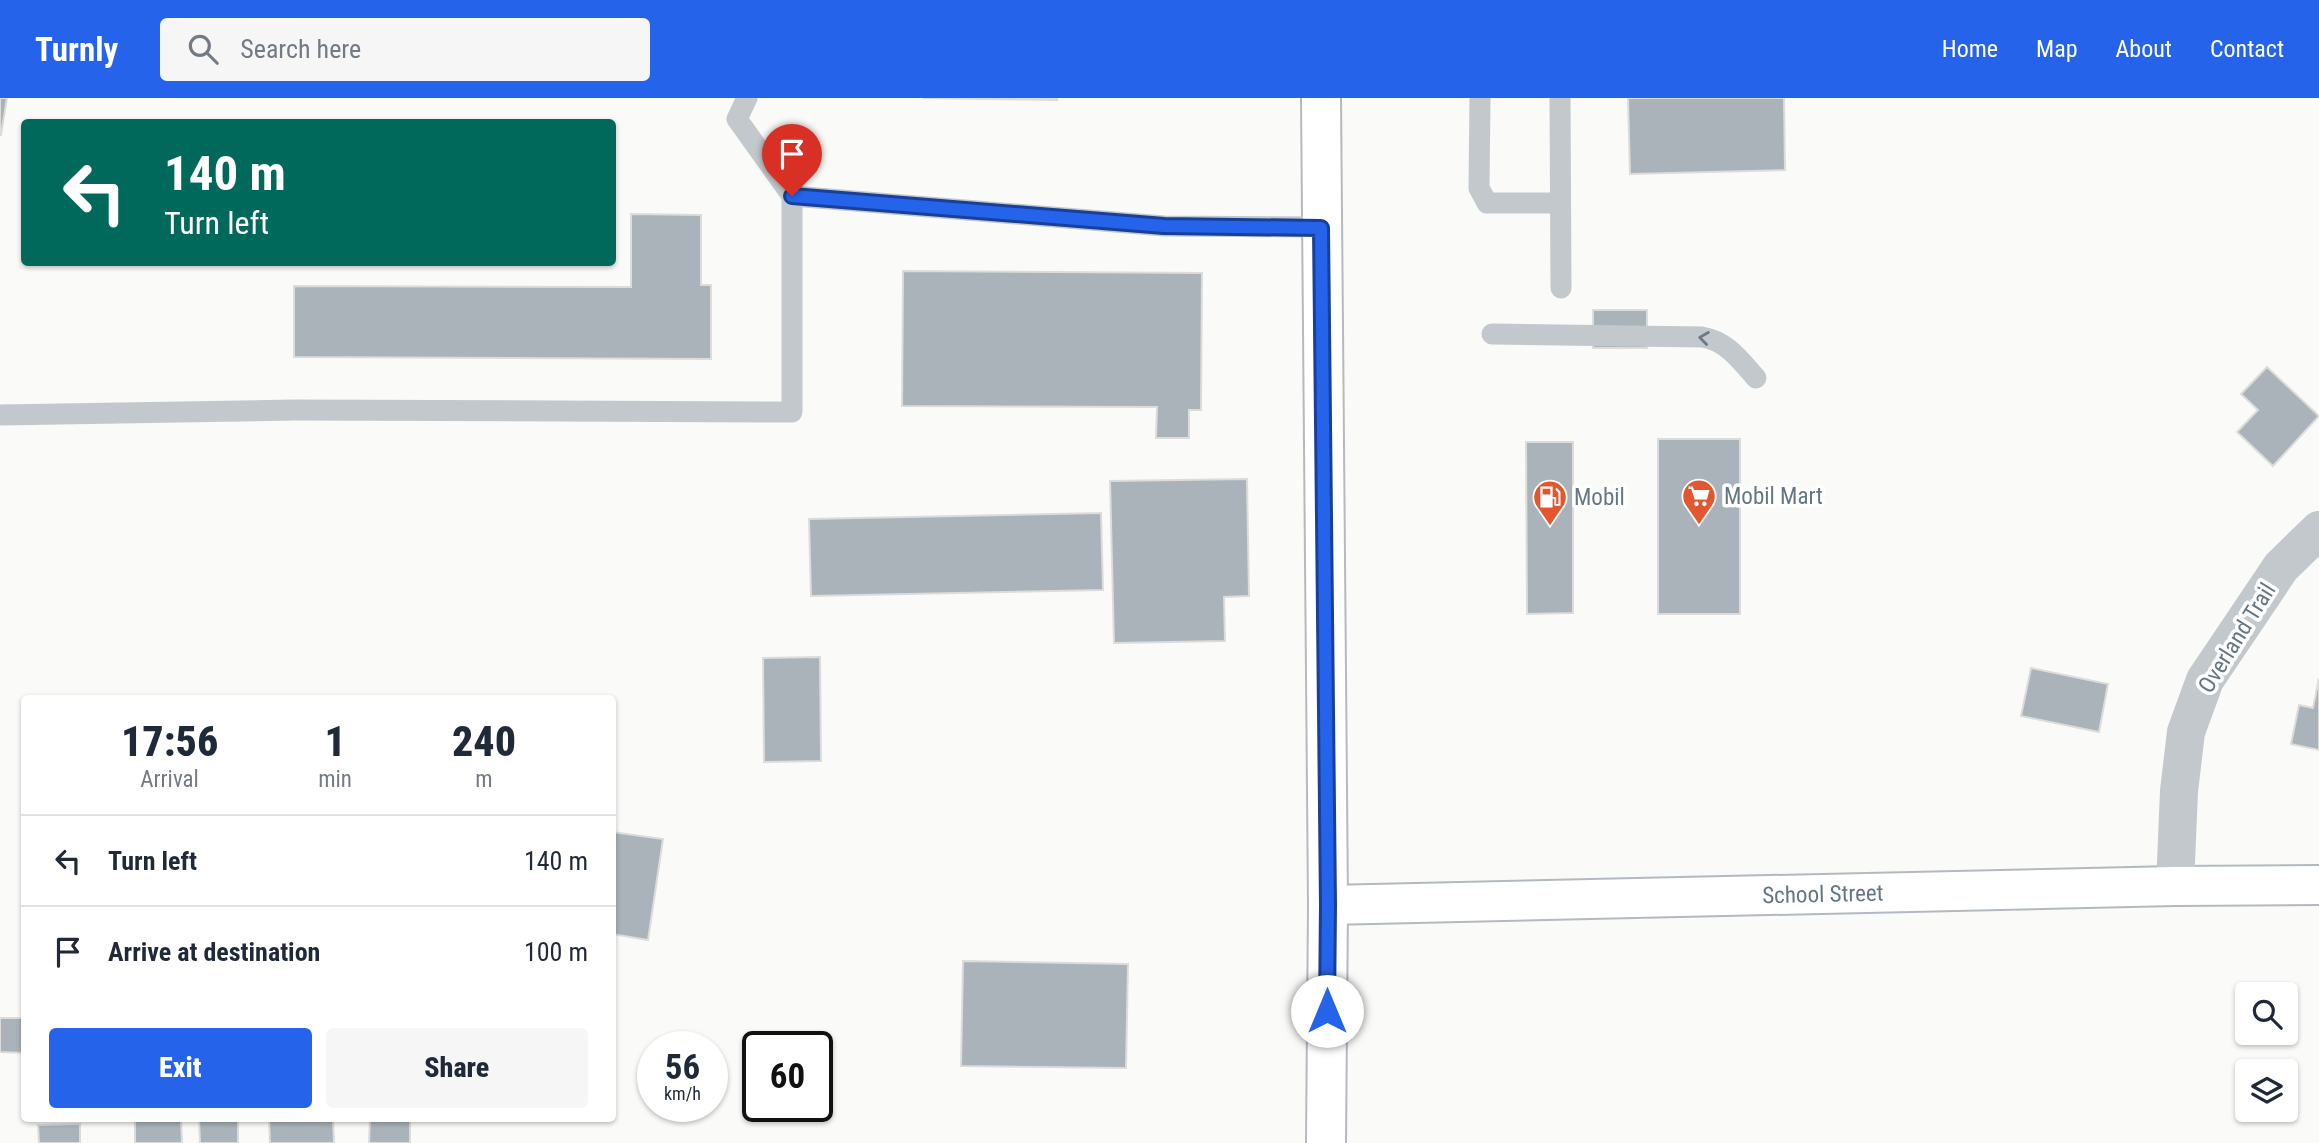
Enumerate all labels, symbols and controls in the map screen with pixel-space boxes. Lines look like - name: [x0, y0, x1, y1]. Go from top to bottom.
- search box: [160, 18, 650, 81]
- text: Turnly: [35, 30, 118, 69]
- icon: search: [184, 30, 222, 68]
- text: Search here: [240, 34, 361, 64]
- text: Home: [1942, 35, 1998, 63]
- text: Map: [2036, 35, 2078, 63]
- text: About: [2116, 35, 2172, 63]
- text: Contact: [2210, 35, 2284, 63]
- pin: [762, 124, 822, 196]
- icon: arrive: [773, 135, 811, 173]
- text: 140 m: [164, 145, 286, 202]
- icon: left: [49, 147, 140, 238]
- text: Turn left: [164, 204, 269, 242]
- one-way arrow: [1698, 330, 1709, 345]
- supermarket icon: Mobil Mart: [1680, 477, 1718, 526]
- fuel station icon: Mobil: [1531, 478, 1569, 527]
- place label: Mobil Mart: [1724, 483, 1823, 510]
- place label: Mobil: [1574, 484, 1625, 511]
- street label: Overland Trail: [2193, 578, 2281, 698]
- text: 17:56: [121, 717, 218, 766]
- text: 1: [324, 717, 346, 766]
- text: 240: [452, 717, 516, 766]
- text: Arrival: [140, 766, 199, 793]
- text: min: [318, 766, 352, 793]
- text: m: [475, 766, 493, 793]
- icon: left: [49, 842, 87, 880]
- text: Turn left: [108, 846, 197, 876]
- text: 140 m: [524, 846, 588, 876]
- street label: School Street: [1762, 879, 1884, 909]
- icon: arrive: [49, 933, 87, 971]
- text: Arrive at destination: [108, 937, 320, 967]
- text: 100 m: [524, 937, 588, 967]
- position arrow: [1290, 974, 1364, 1048]
- map controls: [2235, 982, 2298, 1122]
- button: search: [2235, 982, 2298, 1045]
- button: Exit: [49, 1028, 312, 1108]
- button: Share: [326, 1028, 588, 1108]
- speed limit sign: 60: [742, 1031, 833, 1122]
- text: 56: [665, 1047, 700, 1088]
- button: layers: [2235, 1059, 2298, 1122]
- text: km/h: [664, 1083, 701, 1104]

